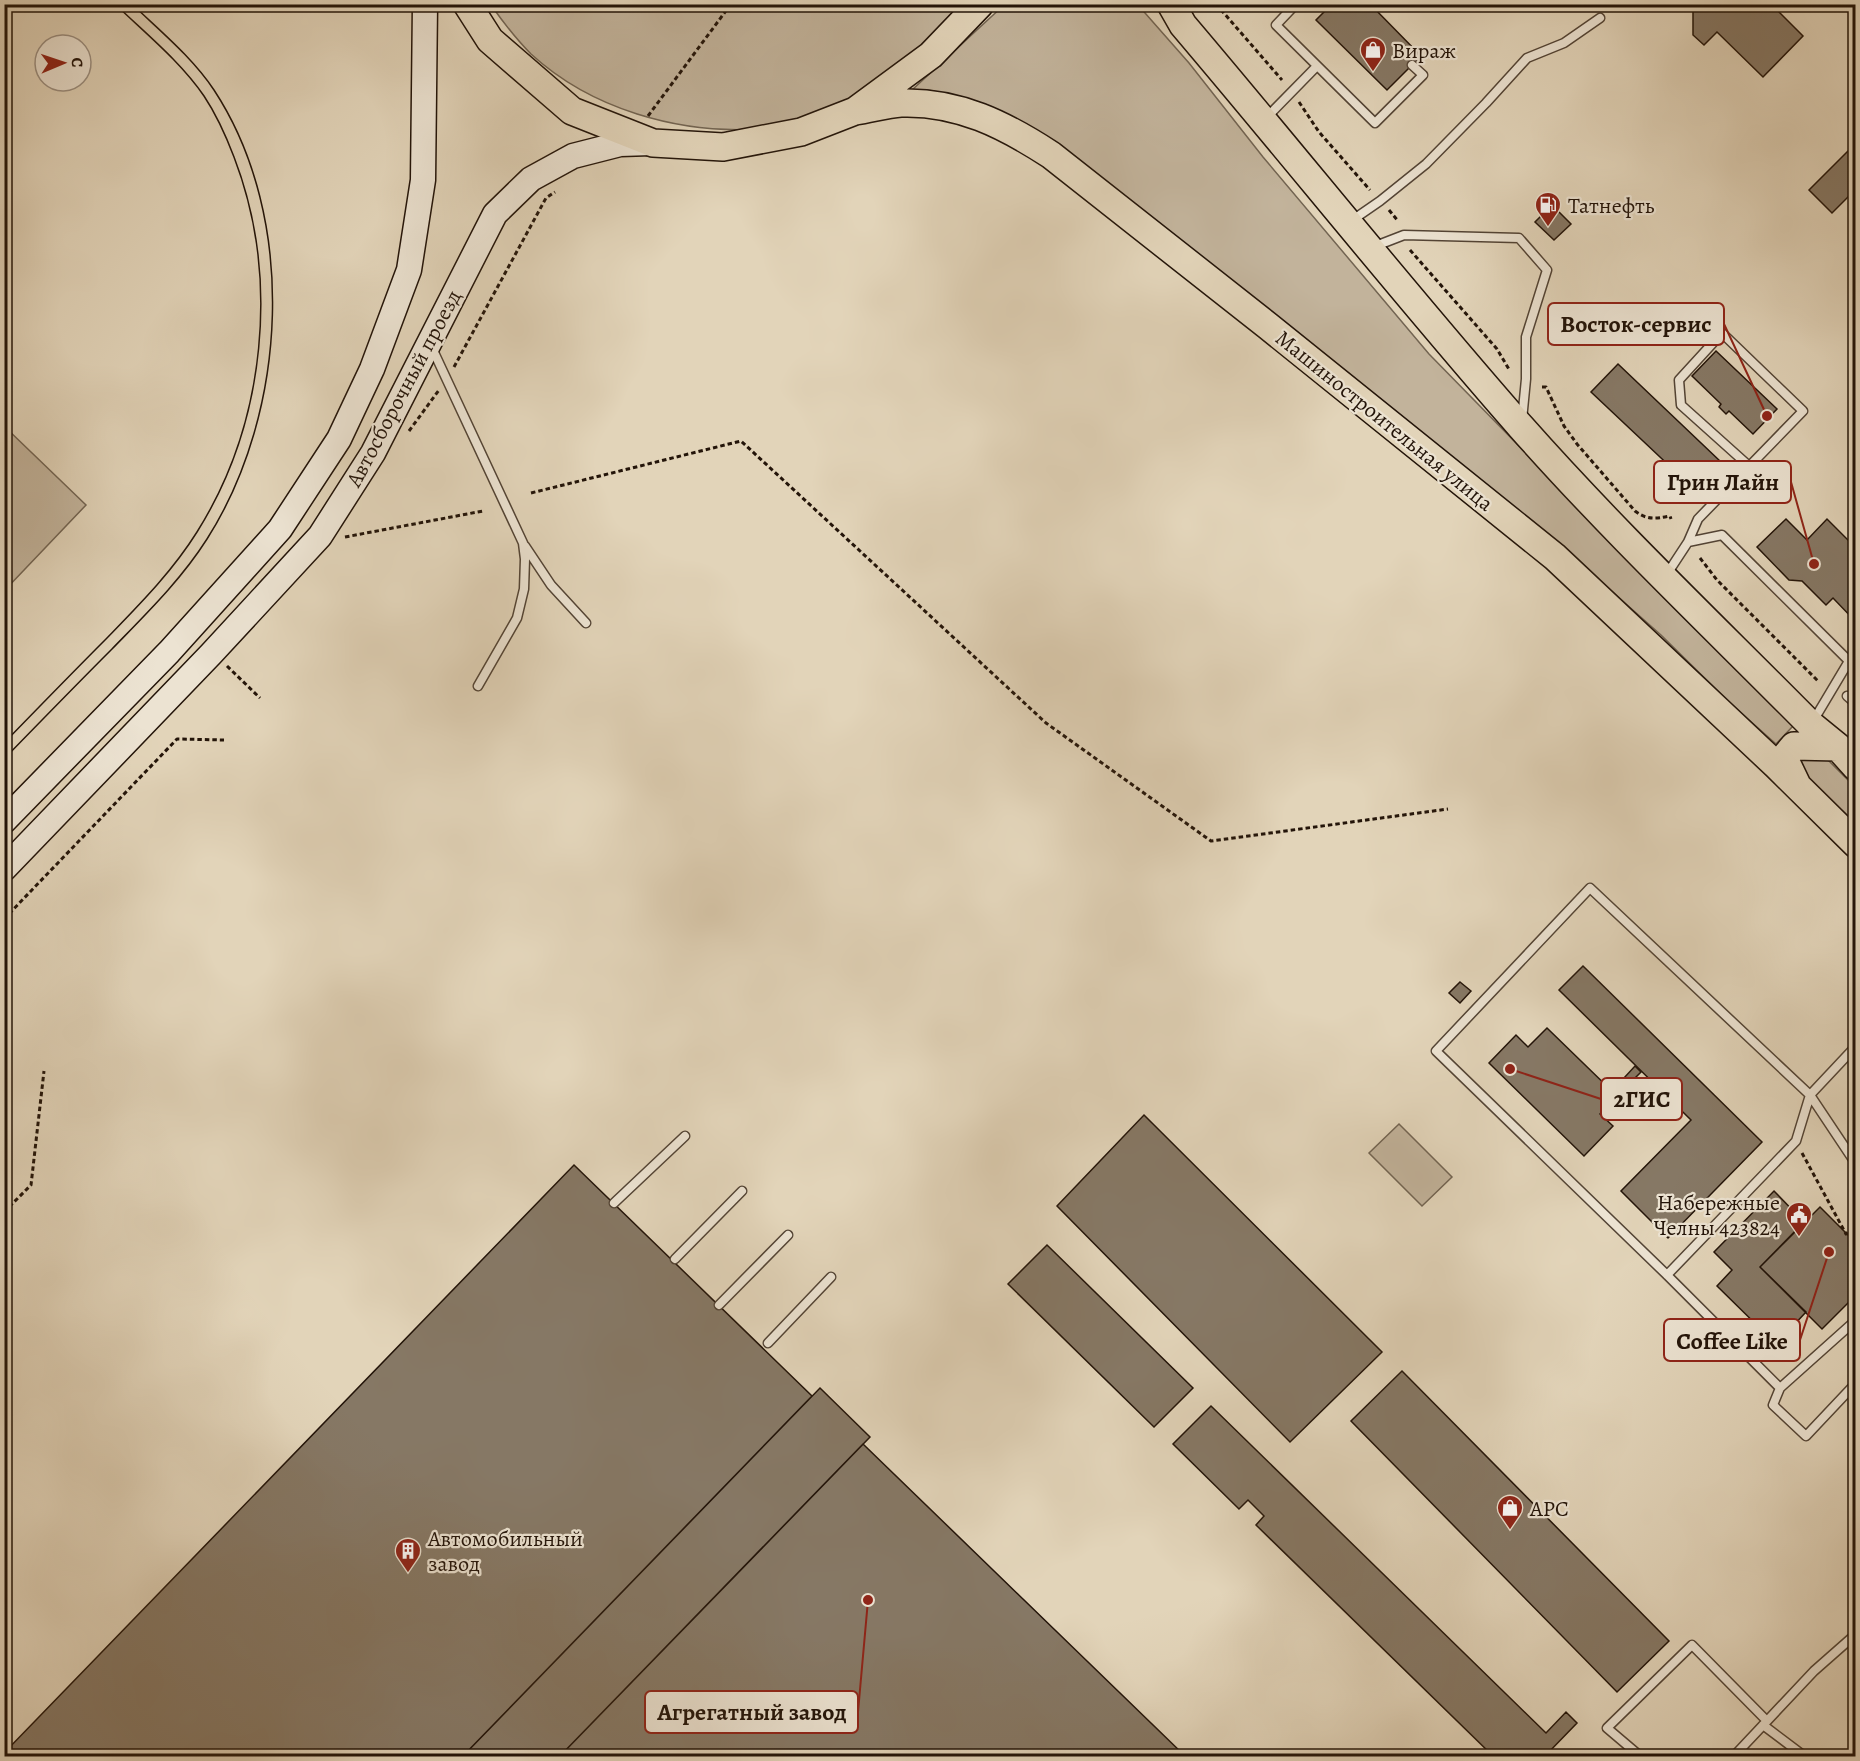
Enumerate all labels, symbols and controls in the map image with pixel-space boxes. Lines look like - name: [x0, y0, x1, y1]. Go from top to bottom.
- north arrow: [33, 33, 93, 93]
- shop icon: Вираж: [1358, 35, 1388, 73]
- place label: Вираж: [1392, 36, 1457, 66]
- text: С: [66, 57, 88, 68]
- fuel station icon: Татнефть: [1533, 190, 1563, 228]
- place label: Татнефть: [1568, 191, 1655, 221]
- street label: Автосборочный проезд: [339, 284, 469, 493]
- callout: Восток-сервис: [1548, 303, 1724, 345]
- text: Восток-сервис: [1560, 308, 1712, 340]
- street label: Машиностроительная улица: [1269, 323, 1500, 519]
- callout: Грин Лайн: [1654, 461, 1791, 503]
- text: Грин Лайн: [1667, 466, 1779, 498]
- callout: 2ГИС: [1601, 1078, 1682, 1120]
- text: 2ГИС: [1614, 1083, 1670, 1115]
- place label: Набережные Челны 423824: [1654, 1188, 1780, 1243]
- public building icon: Набережные Челны 423824: [1784, 1200, 1814, 1238]
- callout: Coffee Like: [1664, 1319, 1800, 1361]
- text: Coffee Like: [1676, 1325, 1788, 1357]
- shop icon: АРС: [1495, 1493, 1525, 1531]
- place label: АРС: [1529, 1494, 1569, 1524]
- place label: Автомобильный завод: [427, 1524, 583, 1579]
- building icon: Автомобильный завод: [393, 1536, 423, 1574]
- callout: Агрегатный завод: [645, 1691, 858, 1733]
- text: Агрегатный завод: [656, 1696, 847, 1728]

